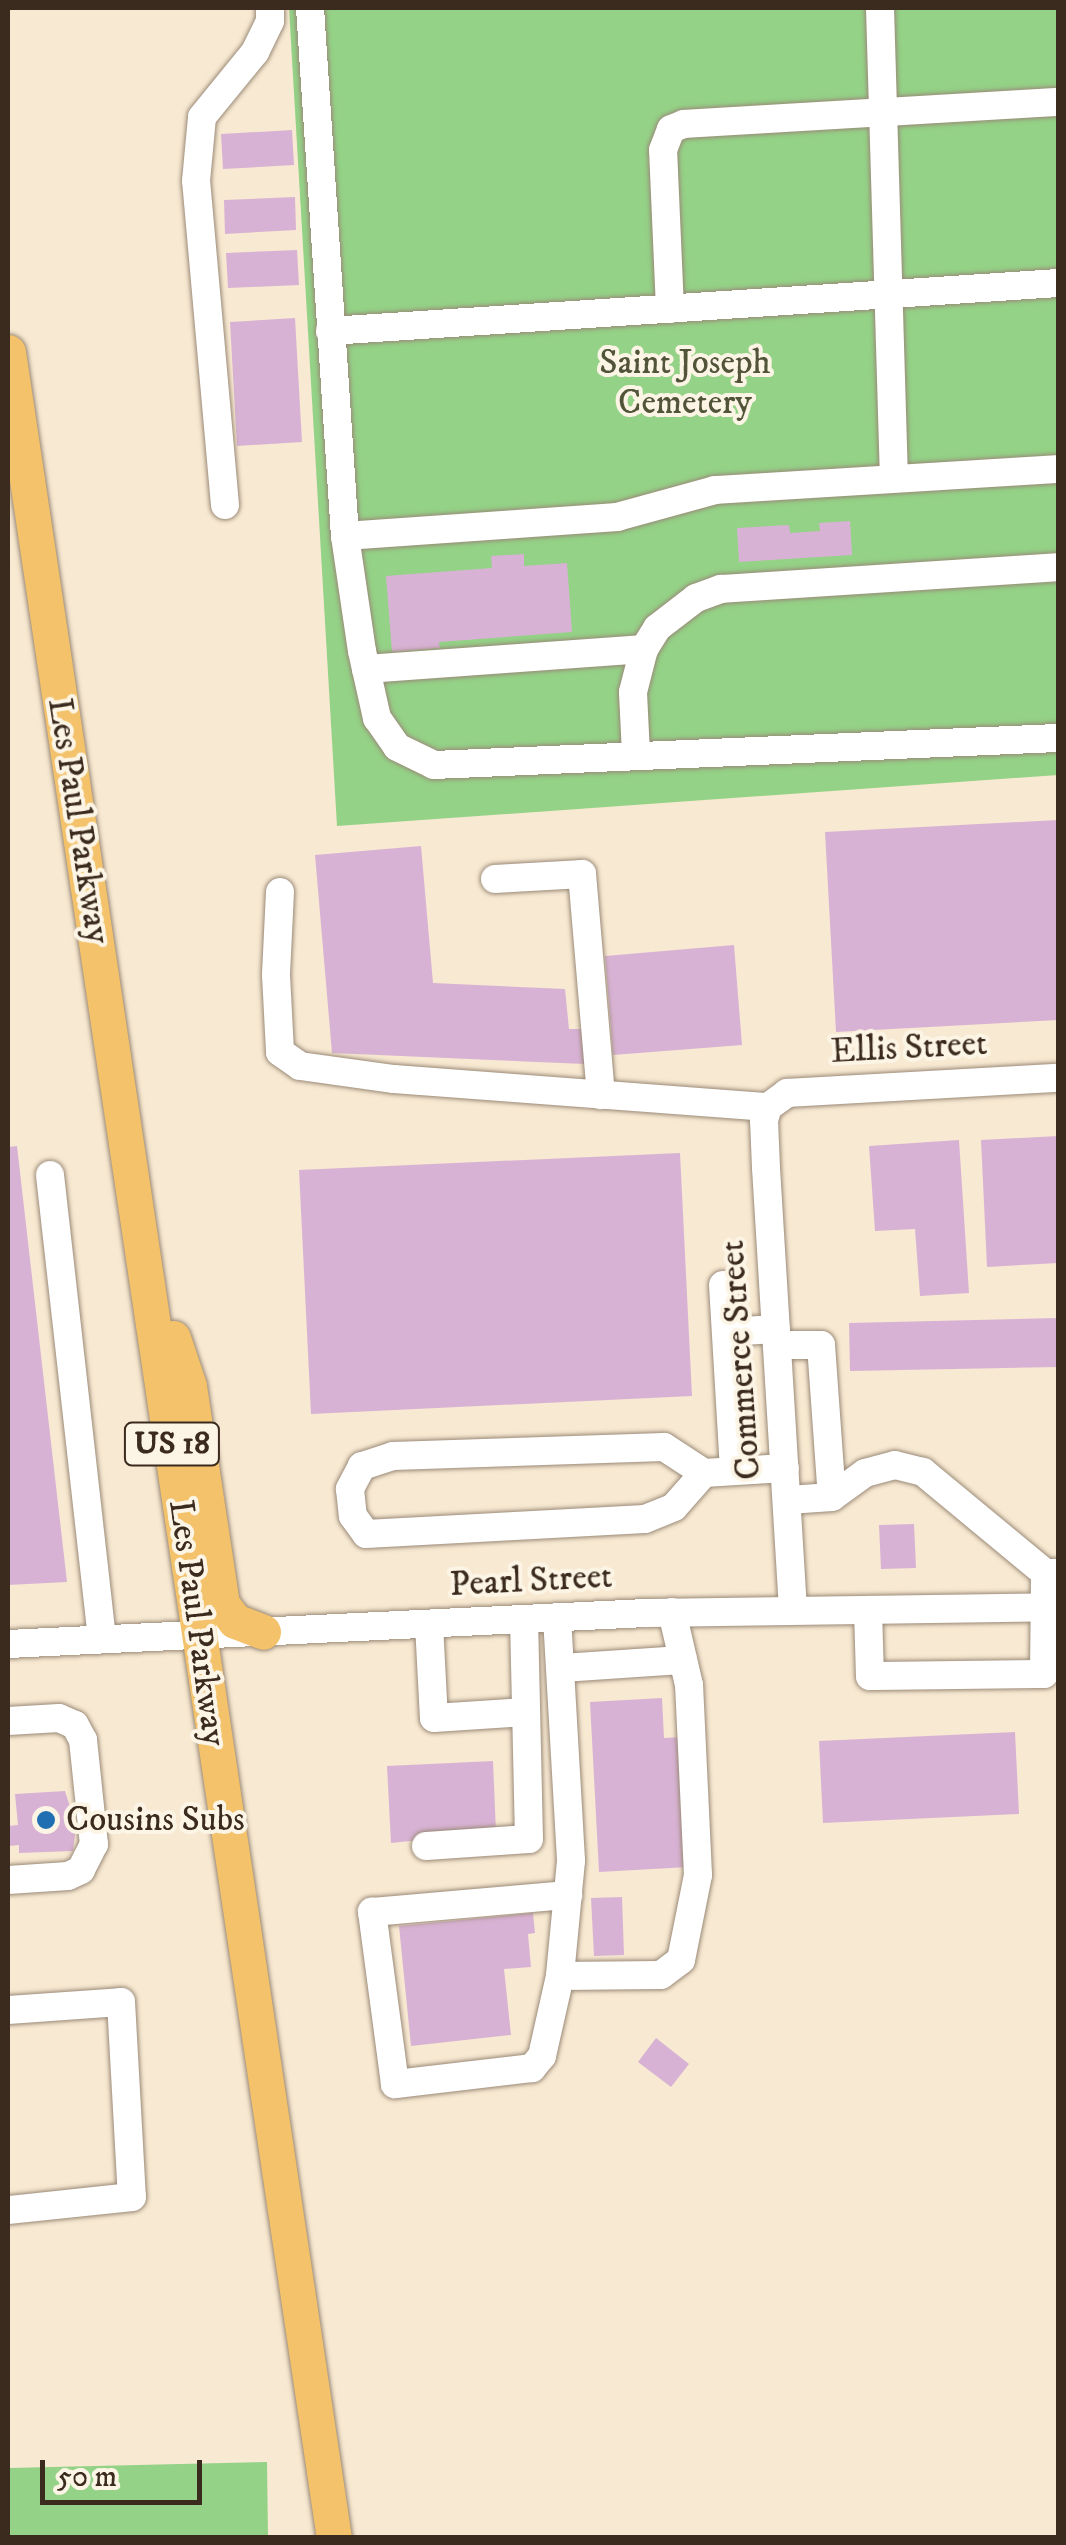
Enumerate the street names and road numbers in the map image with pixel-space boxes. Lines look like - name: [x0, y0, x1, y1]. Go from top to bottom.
- street label: Les Paul Parkway: [38, 695, 118, 947]
- street label: Ellis Street: [830, 1023, 988, 1073]
- street label: Commerce Street: [712, 1239, 770, 1481]
- road number: US 18: [122, 1417, 222, 1471]
- street label: Les Paul Parkway: [159, 1497, 235, 1749]
- street label: Pearl Street: [449, 1556, 613, 1606]

